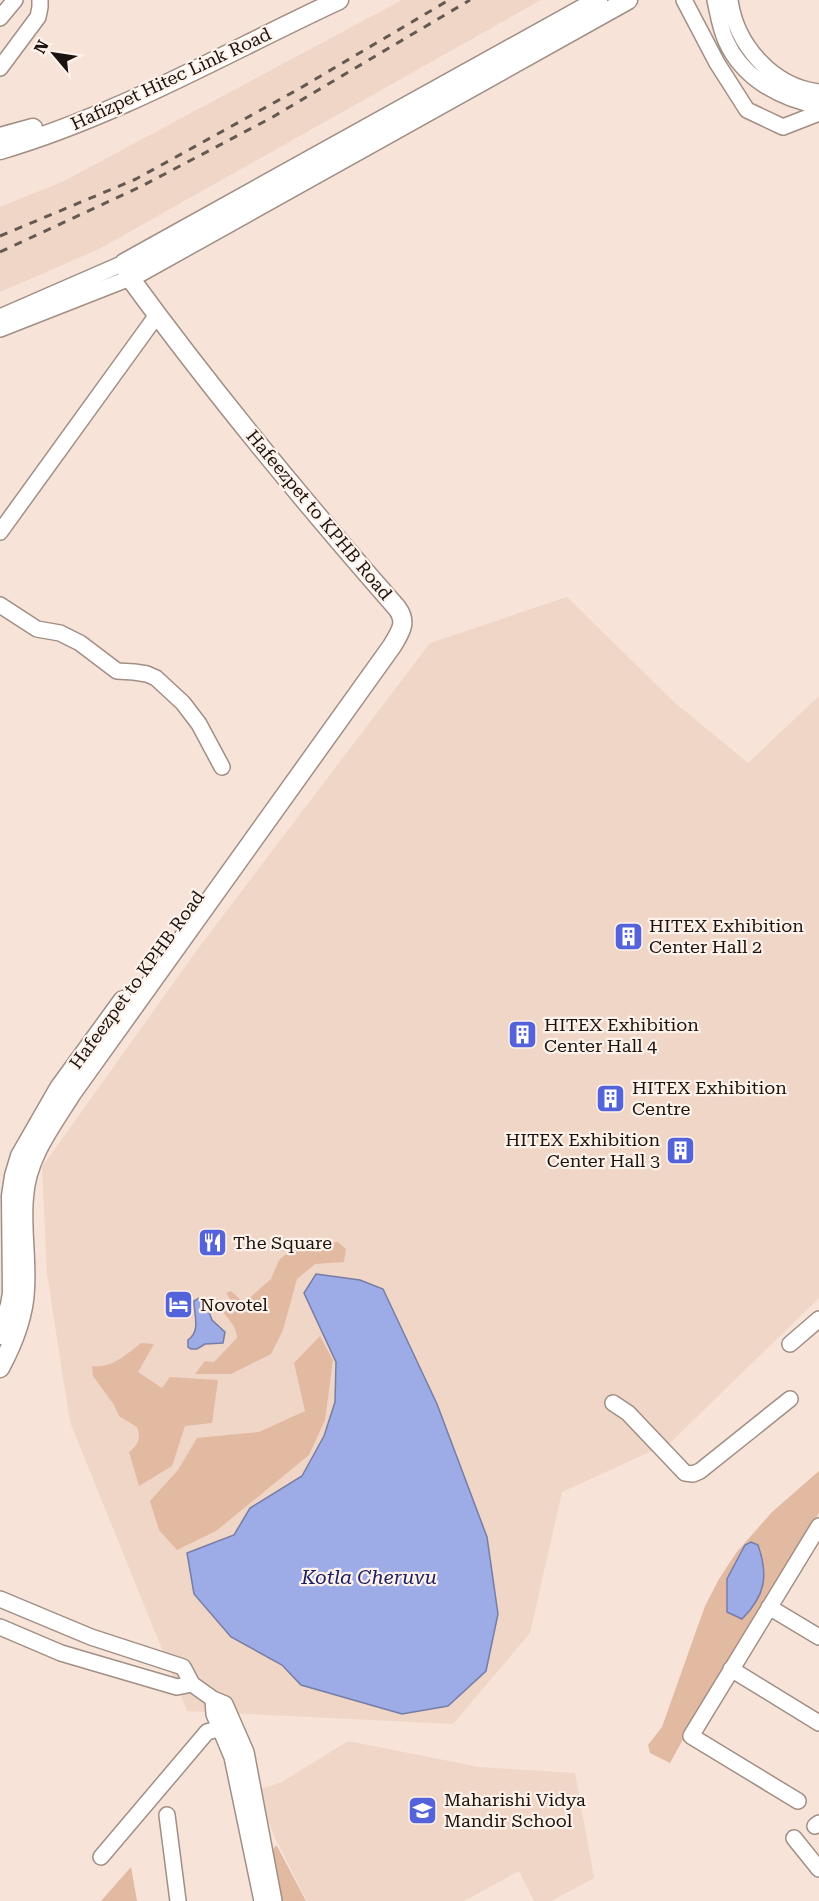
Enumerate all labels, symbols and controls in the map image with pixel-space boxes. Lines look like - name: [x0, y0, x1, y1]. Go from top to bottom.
- street label: Hafizpet Hitec Link Road: [67, 23, 275, 134]
- north arrow: [24, 24, 84, 84]
- text: N: [30, 37, 53, 57]
- street label: Hafeezpet to KPHB Road: [242, 426, 397, 604]
- street label: Hafeezpet to KPHB Road: [65, 886, 209, 1073]
- place label: HITEX Exhibition Center Hall 2: [649, 915, 804, 957]
- building icon: HITEX Exhibition Center Hall 2: [612, 920, 644, 952]
- place label: HITEX Exhibition Center Hall 4: [544, 1014, 699, 1056]
- building icon: HITEX Exhibition Center Hall 4: [507, 1019, 539, 1051]
- place label: HITEX Exhibition Centre: [632, 1077, 787, 1119]
- building icon: HITEX Exhibition Centre: [595, 1082, 627, 1114]
- place label: HITEX Exhibition Center Hall 3: [505, 1129, 660, 1171]
- building icon: HITEX Exhibition Center Hall 3: [665, 1134, 697, 1166]
- restaurant icon: The Square: [196, 1227, 228, 1259]
- place label: The Square: [233, 1232, 332, 1253]
- hotel icon: Novotel: [163, 1289, 195, 1321]
- place label: Novotel: [200, 1294, 268, 1315]
- water label: Kotla Cheruvu: [300, 1565, 437, 1589]
- place label: Maharishi Vidya Mandir School: [444, 1789, 586, 1831]
- school or university icon: Maharishi Vidya Mandir School: [407, 1794, 439, 1826]

